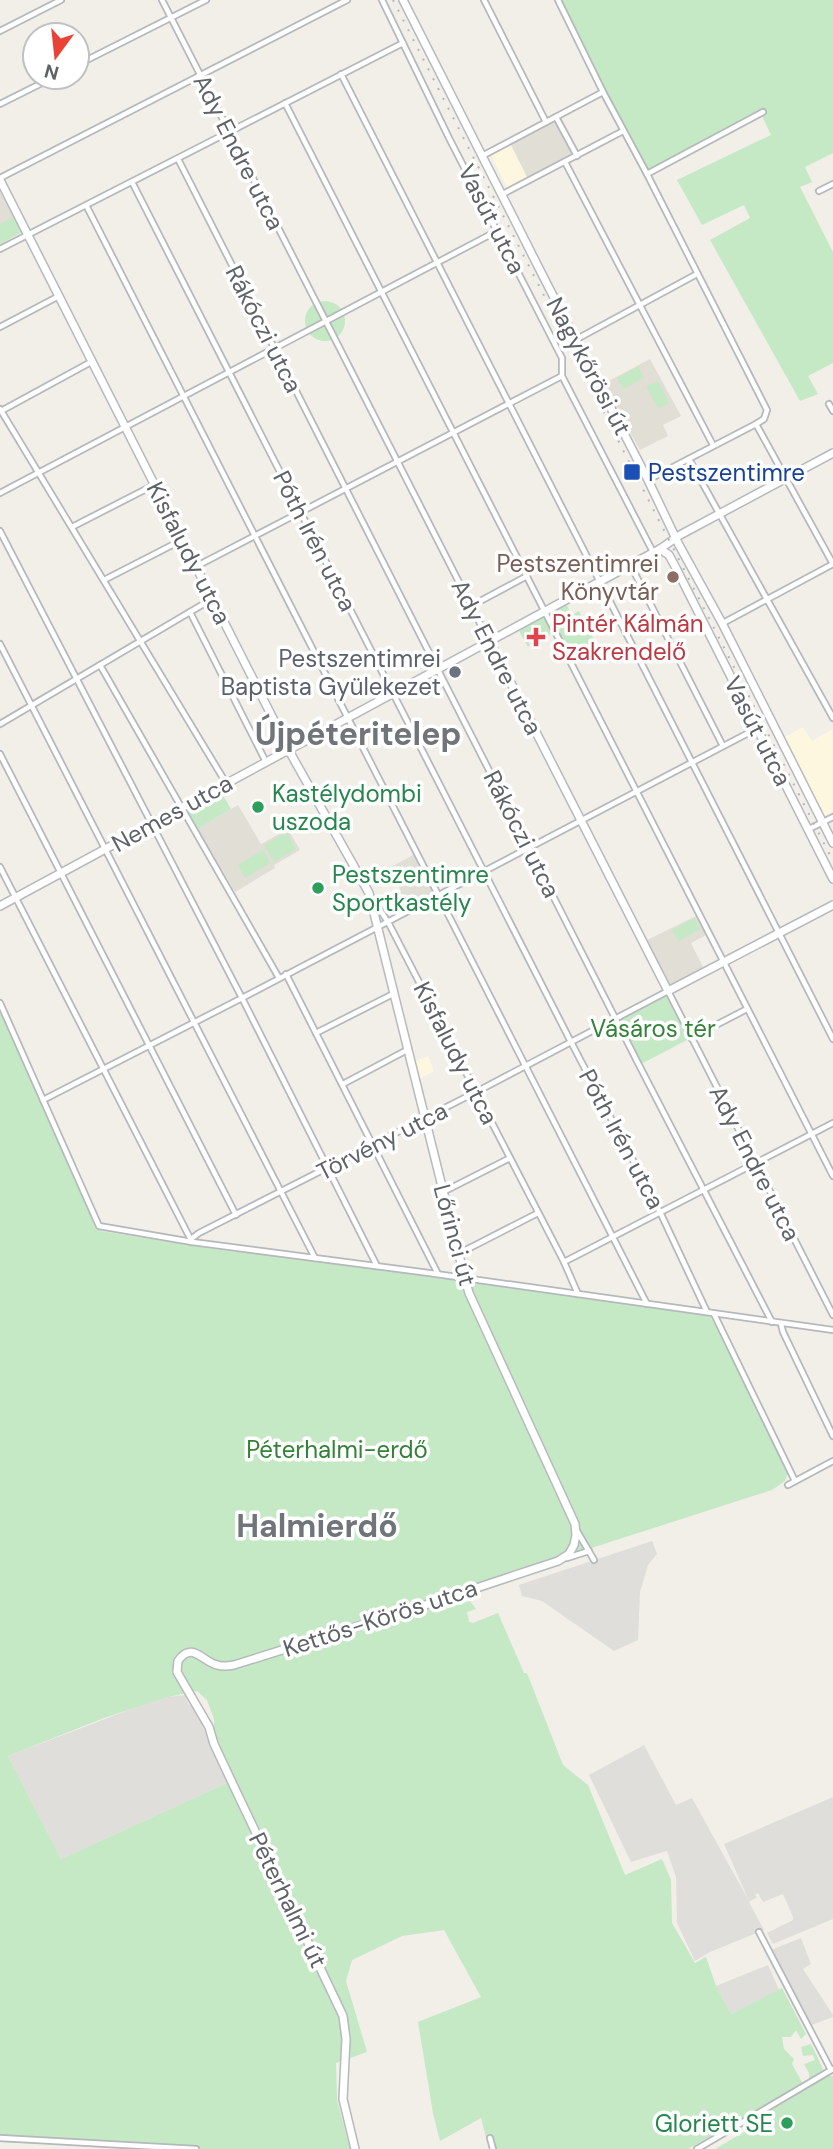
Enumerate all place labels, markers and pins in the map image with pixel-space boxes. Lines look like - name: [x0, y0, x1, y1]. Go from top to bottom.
- place label: Pestszentimre: [648, 457, 805, 488]
- marker: Pestszentimre: [622, 462, 642, 482]
- place label: Pestszentimrei Könyvtár: [496, 548, 659, 607]
- marker: Pestszentimrei Könyvtár: [665, 569, 681, 585]
- place label: Pintér Kálmán Szakrendelő: [552, 608, 704, 667]
- marker: Pintér Kálmán Szakrendelő: [526, 627, 546, 647]
- place label: Pestszentimrei Baptista Gyülekezet: [221, 643, 441, 702]
- marker: Pestszentimrei Baptista Gyülekezet: [447, 664, 463, 680]
- place label: Kastélydombi uszoda: [272, 778, 422, 837]
- marker: Kastélydombi uszoda: [250, 799, 266, 815]
- place label: Pestszentimre Sportkastély: [332, 859, 489, 918]
- marker: Pestszentimre Sportkastély: [310, 880, 326, 896]
- place label: Gloriett SE: [655, 2108, 773, 2139]
- marker: Gloriett SE: [779, 2115, 795, 2131]

